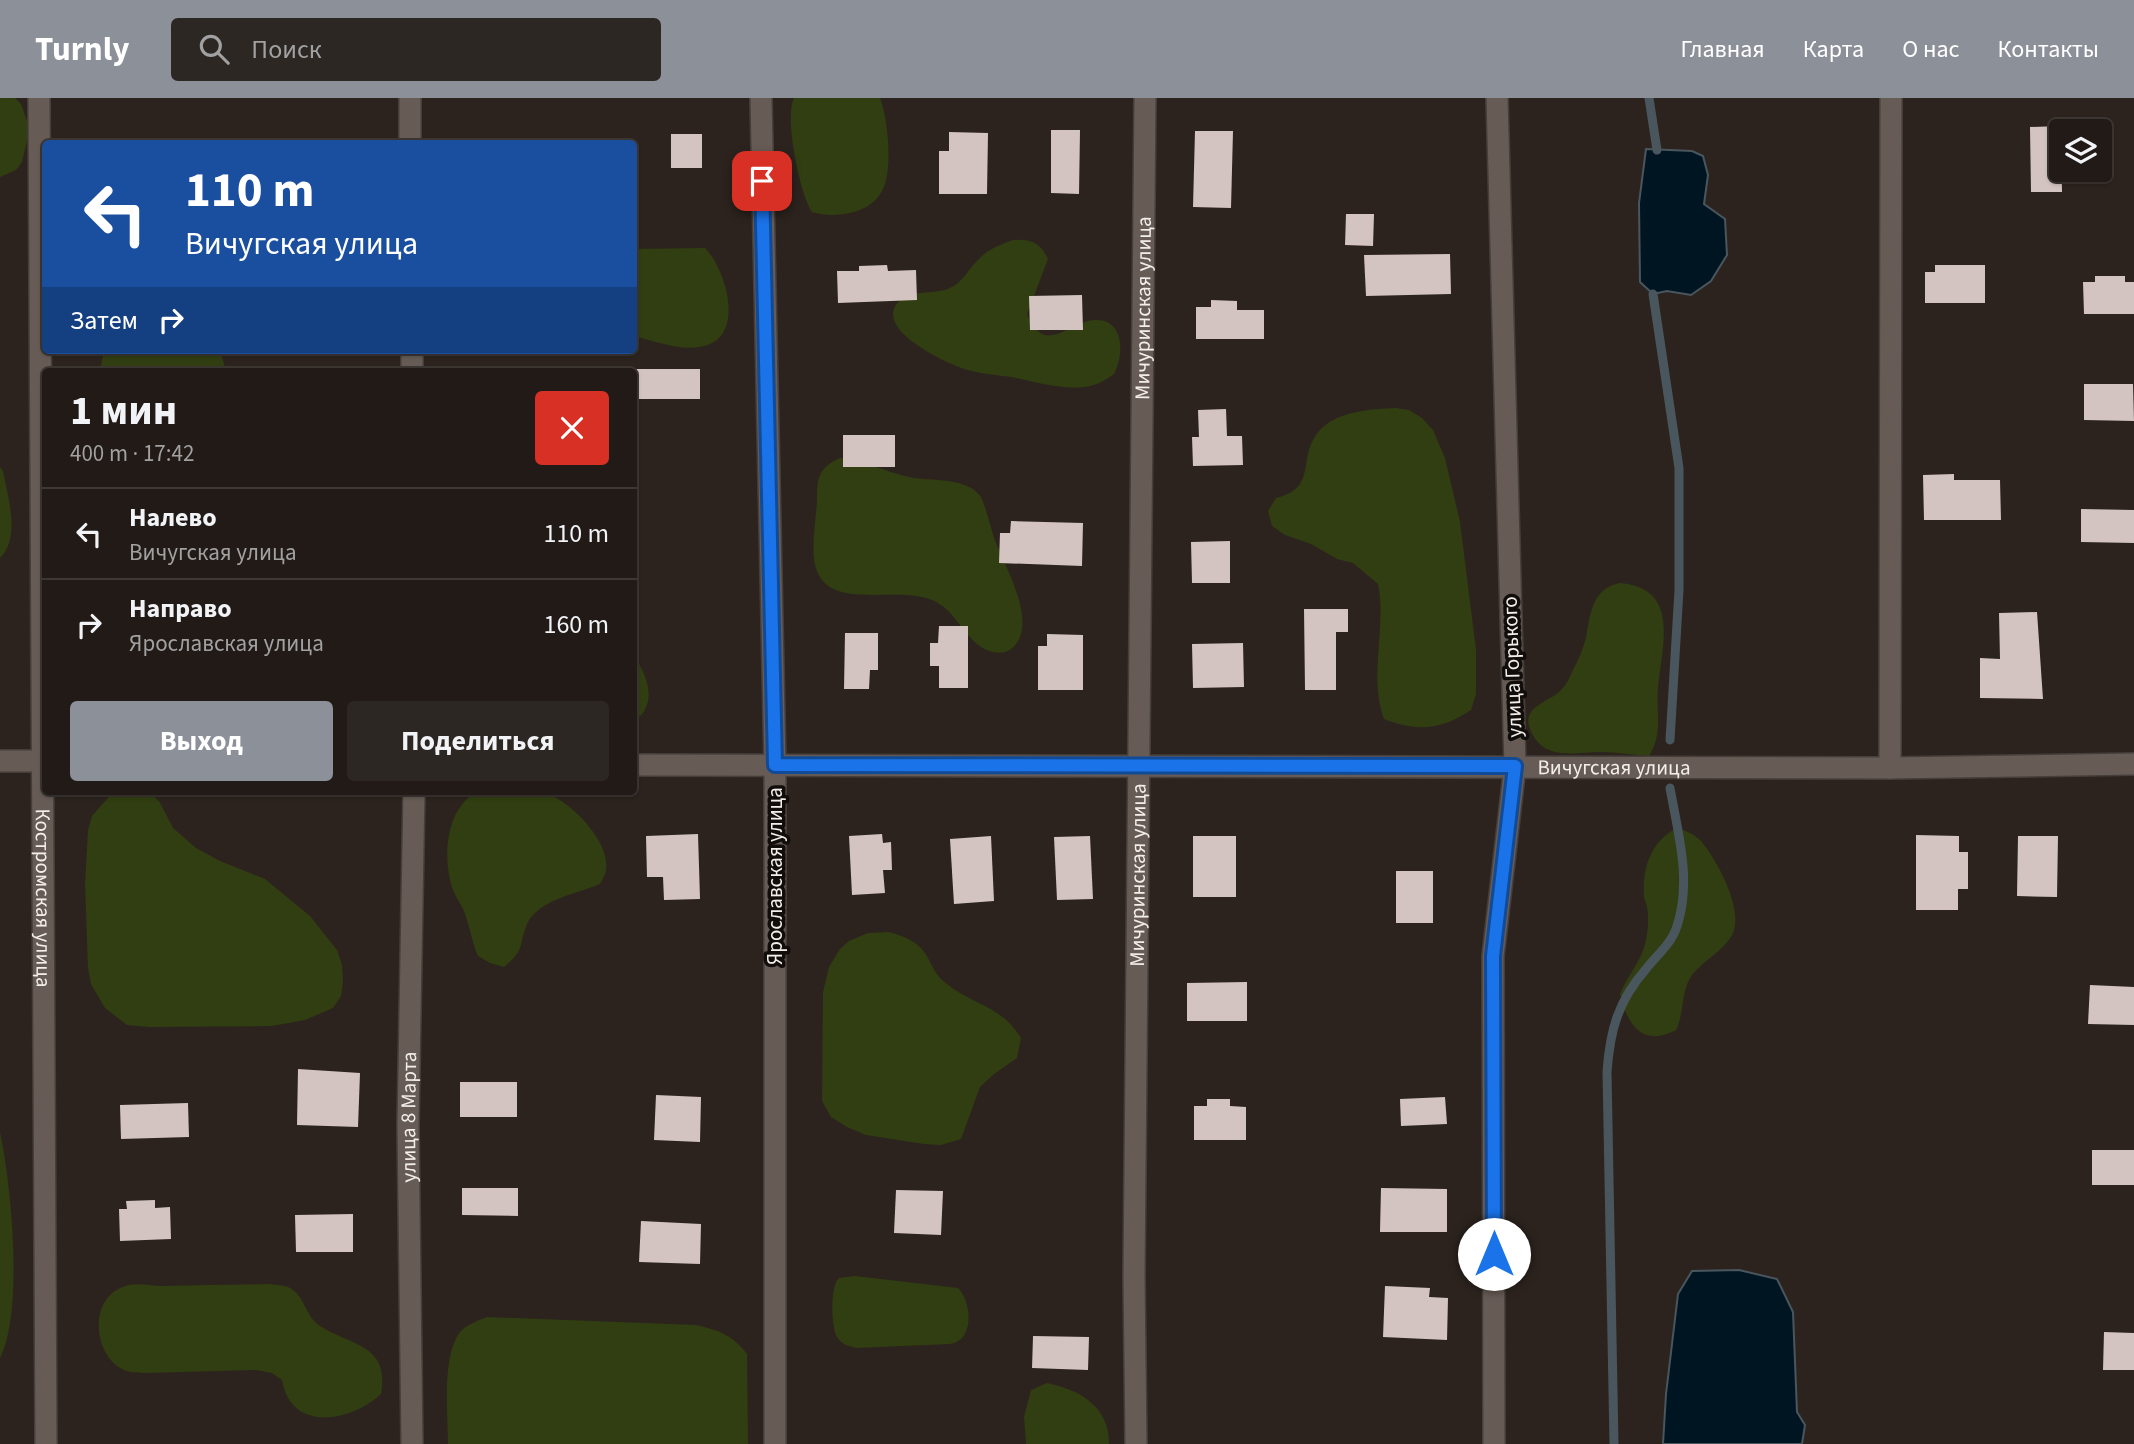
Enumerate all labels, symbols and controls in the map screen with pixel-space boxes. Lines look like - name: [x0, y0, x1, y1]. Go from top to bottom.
- search box: [171, 18, 661, 81]
- text: Turnly: [35, 26, 129, 73]
- icon: search: [195, 30, 233, 68]
- text: Поиск: [251, 31, 322, 68]
- text: Главная: [1680, 32, 1765, 67]
- text: Карта: [1803, 32, 1864, 67]
- text: О нас: [1902, 32, 1959, 67]
- text: Контакты: [1997, 32, 2099, 67]
- map controls: [2049, 119, 2112, 182]
- button: layers: [2049, 119, 2112, 182]
- pin: [732, 151, 792, 211]
- text: 110 m: [185, 156, 314, 226]
- icon: arrive: [743, 162, 781, 200]
- icon: left: [70, 168, 161, 259]
- street label: Мичуринская улица: [1127, 216, 1159, 400]
- text: Вичугская улица: [185, 221, 418, 267]
- icon: right: [152, 301, 190, 339]
- text: Затем: [70, 302, 138, 339]
- text: 1 мин: [70, 381, 177, 441]
- button: close: [535, 391, 609, 465]
- text: 400 m · 17:42: [70, 437, 194, 470]
- text: Налево: [129, 499, 217, 536]
- icon: left: [70, 515, 108, 553]
- text: 110 m: [543, 515, 609, 552]
- text: Вичугская улица: [129, 536, 296, 569]
- text: Направо: [129, 590, 232, 627]
- street label: улица Горького: [1495, 596, 1529, 738]
- icon: right: [70, 606, 108, 644]
- text: 160 m: [543, 606, 609, 643]
- text: Ярославская улица: [129, 627, 324, 660]
- button: Выход: [70, 701, 333, 781]
- button: Поделиться: [347, 701, 609, 781]
- street label: Вичугская улица: [1537, 752, 1691, 783]
- street label: Мичуринская улица: [1122, 783, 1154, 967]
- street label: Ярославская улица: [760, 787, 790, 965]
- street label: Костромская улица: [28, 808, 59, 988]
- street label: улица 8 Марта: [393, 1051, 424, 1183]
- position arrow: [1457, 1217, 1531, 1291]

